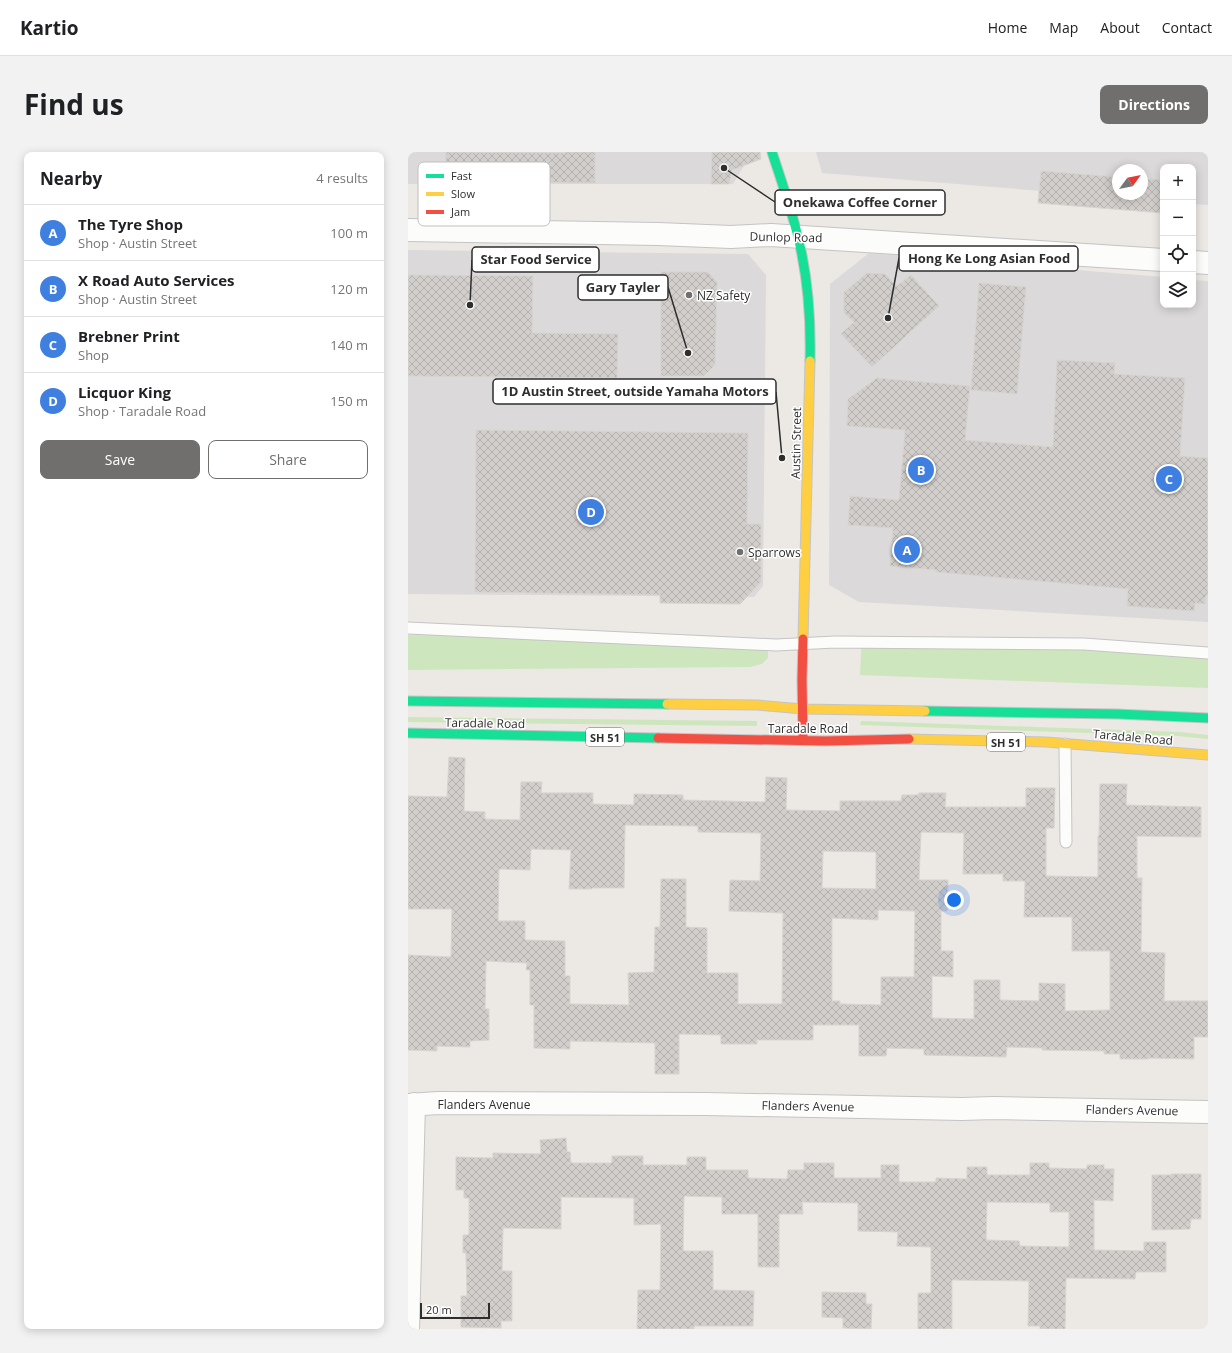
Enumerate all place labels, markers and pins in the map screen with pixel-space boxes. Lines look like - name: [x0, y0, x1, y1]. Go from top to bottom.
- callout: Onekawa Coffee Corner: [775, 190, 945, 215]
- callout: Hong Ke Long Asian Food: [899, 246, 1078, 271]
- callout: Star Food Service: [472, 247, 599, 272]
- callout: Gary Tayler: [578, 275, 668, 300]
- place label: NZ Safety: [697, 287, 751, 304]
- marker: NZ Safety: [684, 290, 694, 300]
- callout: 1D Austin Street, outside Yamaha Motors: [493, 379, 776, 404]
- pin: B: [908, 455, 934, 485]
- pin: C: [1156, 464, 1182, 494]
- pin: D: [578, 497, 604, 527]
- pin: A: [894, 535, 920, 565]
- place label: Sparrows: [748, 544, 801, 561]
- marker: Sparrows: [735, 547, 745, 557]

